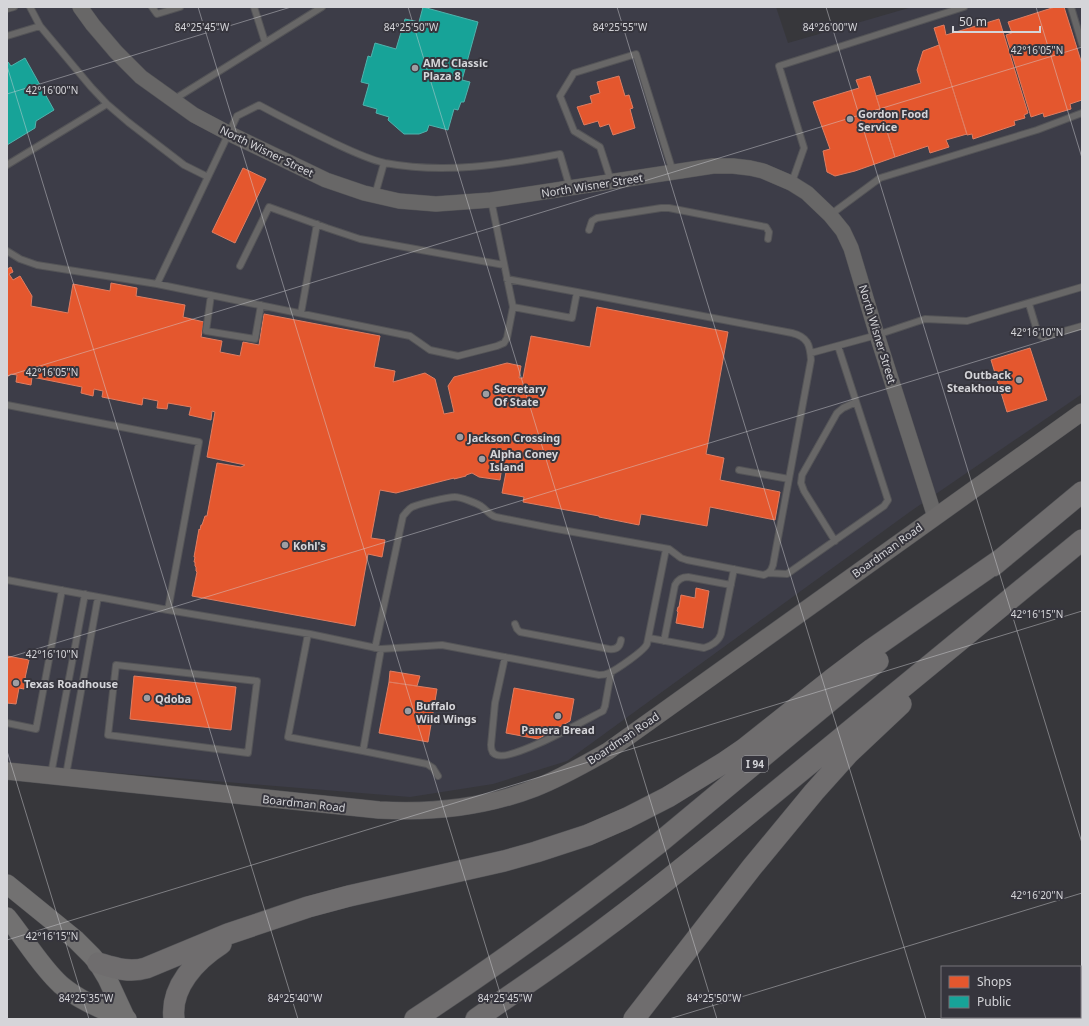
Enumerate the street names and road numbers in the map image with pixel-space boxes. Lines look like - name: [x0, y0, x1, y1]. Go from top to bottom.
- street label: North Wisner Street: [218, 122, 316, 180]
- street label: North Wisner Street: [540, 170, 644, 200]
- street label: North Wisner Street: [856, 283, 900, 385]
- street label: Boardman Road: [849, 519, 925, 581]
- street label: Boardman Road: [584, 708, 662, 768]
- road number: I 94: [742, 756, 768, 772]
- street label: Boardman Road: [262, 791, 346, 815]

